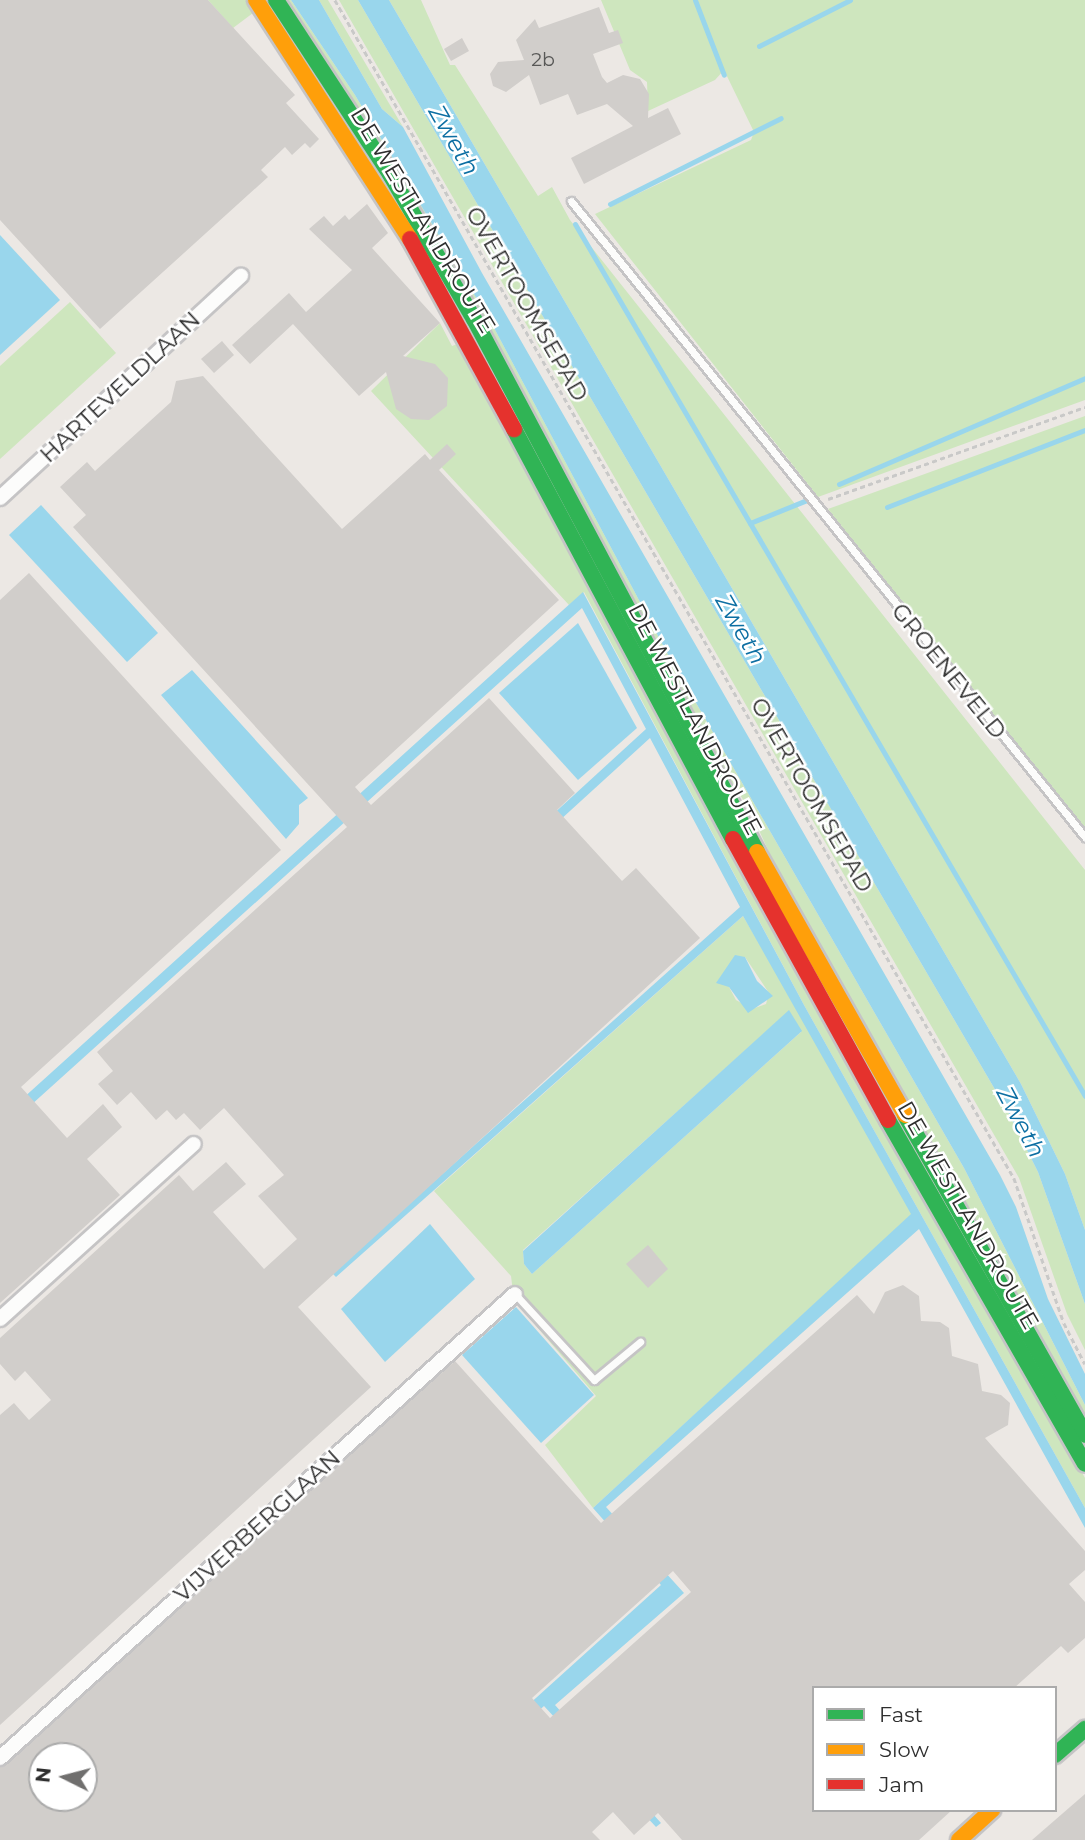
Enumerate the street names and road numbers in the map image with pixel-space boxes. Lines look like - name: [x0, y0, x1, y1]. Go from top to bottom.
- street label: DE WESTLANDROUTE: [345, 102, 501, 338]
- street label: OVERTOOMSEPAD: [460, 202, 594, 406]
- street label: HARTEVELDLAAN: [34, 306, 206, 468]
- street label: GROENEVELD: [886, 598, 1012, 744]
- street label: DE WESTLANDROUTE: [622, 599, 768, 839]
- street label: OVERTOOMSEPAD: [745, 693, 879, 897]
- street label: DE WESTLANDROUTE: [891, 1096, 1045, 1334]
- street label: VIJVERBERGLAAN: [168, 1444, 346, 1608]

